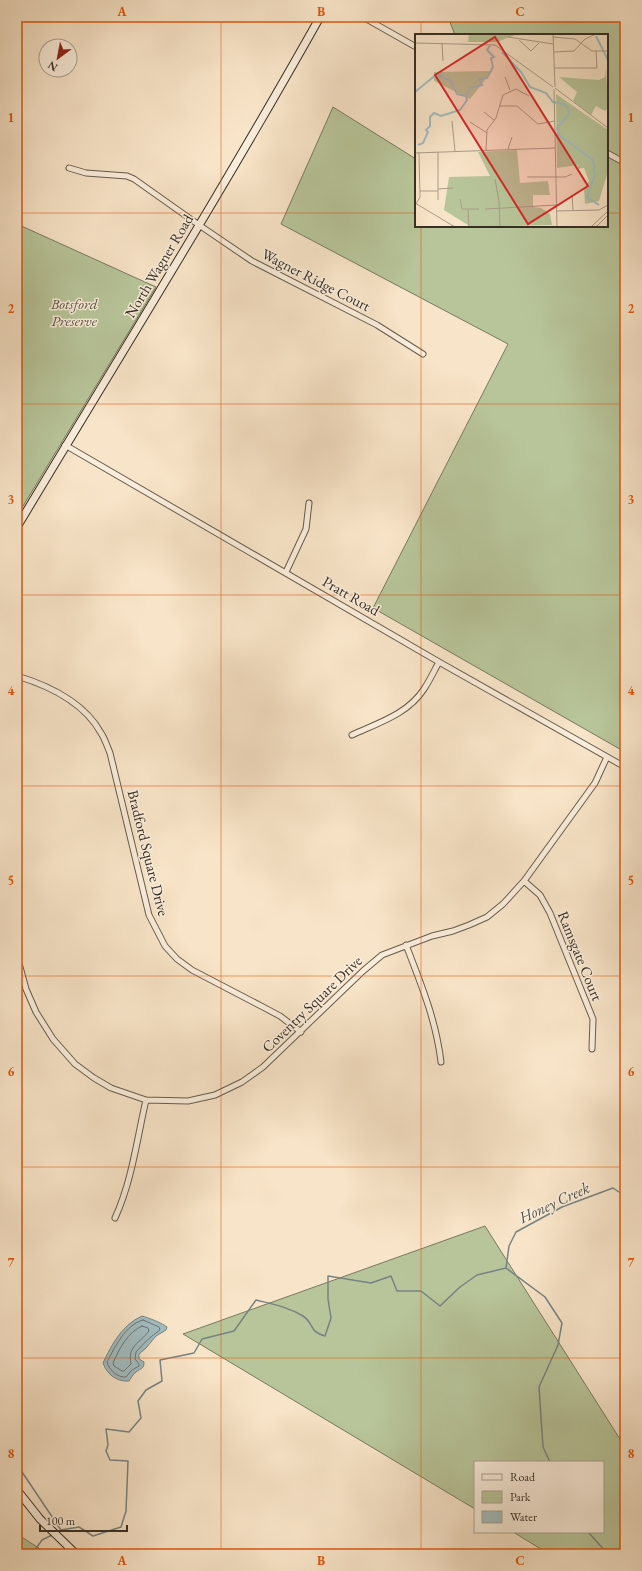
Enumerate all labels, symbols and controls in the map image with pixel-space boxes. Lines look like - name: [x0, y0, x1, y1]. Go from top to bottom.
- text: A: [116, 3, 127, 20]
- text: B: [317, 3, 325, 20]
- text: C: [515, 3, 525, 20]
- inset map: [415, 34, 608, 227]
- north arrow: [38, 38, 78, 78]
- text: N: [45, 58, 60, 75]
- text: 1: [8, 109, 15, 126]
- text: 1: [628, 109, 635, 126]
- street label: North Wagner Road: [120, 210, 197, 321]
- street label: Wagner Ridge Court: [259, 244, 374, 315]
- park label: Botsford Preserve: [50, 294, 98, 330]
- text: 2: [8, 300, 15, 317]
- text: 2: [628, 300, 635, 317]
- text: 3: [8, 491, 15, 508]
- text: 3: [628, 491, 635, 508]
- street label: Pratt Road: [319, 572, 384, 620]
- text: 4: [8, 682, 15, 699]
- text: 4: [628, 682, 635, 699]
- street label: Bradford Square Drive: [124, 788, 173, 918]
- text: 5: [8, 872, 14, 889]
- text: 5: [628, 872, 634, 889]
- street label: Ramsgate Court: [554, 908, 607, 1004]
- street label: Coventry Square Drive: [258, 951, 366, 1056]
- text: 6: [8, 1063, 15, 1080]
- text: 6: [628, 1063, 635, 1080]
- water label: Honey Creek: [515, 1177, 594, 1228]
- text: 7: [8, 1254, 15, 1271]
- text: 7: [628, 1254, 635, 1271]
- text: 8: [8, 1445, 15, 1462]
- text: 8: [628, 1445, 635, 1462]
- legend: [474, 1461, 604, 1533]
- text: Road: [510, 1469, 536, 1485]
- text: Park: [510, 1489, 531, 1505]
- scale bar: [40, 1507, 127, 1533]
- text: Water: [510, 1509, 537, 1525]
- text: 100 m: [46, 1513, 76, 1529]
- text: A: [116, 1552, 127, 1569]
- text: B: [317, 1552, 325, 1569]
- text: C: [515, 1552, 525, 1569]

